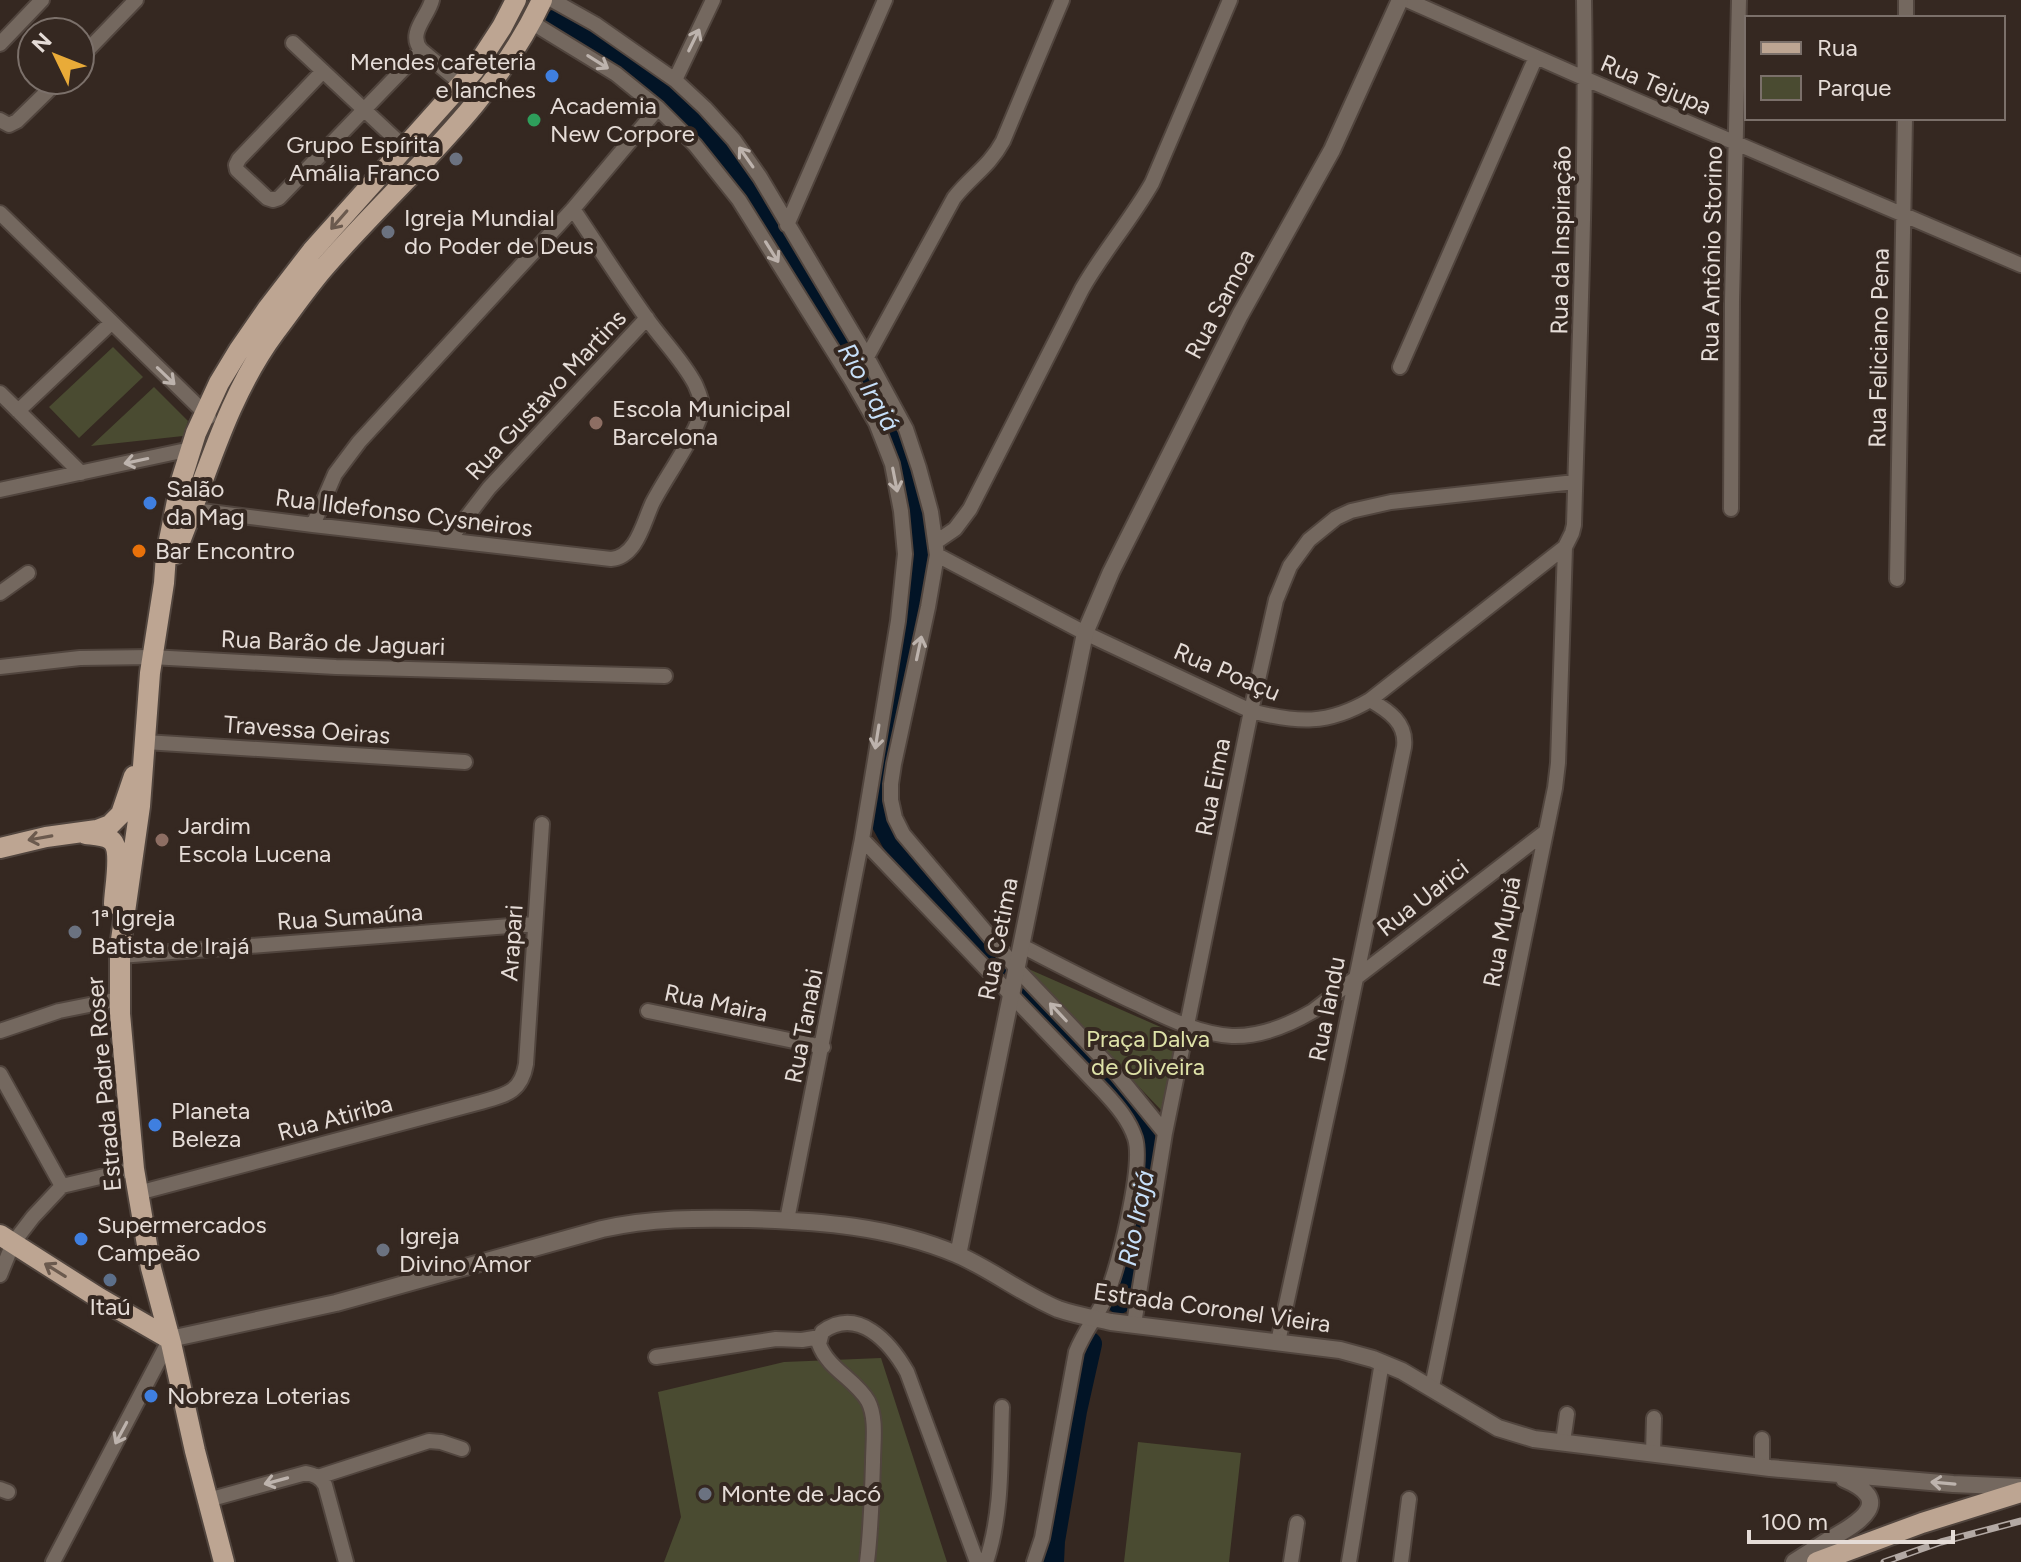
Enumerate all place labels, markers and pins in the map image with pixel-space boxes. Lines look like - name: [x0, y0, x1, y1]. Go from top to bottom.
- place label: Mendes cafeteria e lanches: [350, 47, 536, 104]
- marker: Mendes cafeteria e lanches: [543, 67, 561, 85]
- place label: Academia New Corpore: [550, 91, 695, 148]
- marker: Academia New Corpore: [525, 111, 543, 129]
- place label: Grupo Espírita Amália Franco: [286, 130, 440, 187]
- marker: Grupo Espírita Amália Franco: [447, 150, 465, 168]
- place label: Igreja Mundial do Poder de Deus: [404, 203, 594, 260]
- marker: Igreja Mundial do Poder de Deus: [379, 223, 397, 241]
- place label: Escola Municipal Barcelona: [612, 394, 791, 451]
- marker: Escola Municipal Barcelona: [587, 414, 605, 432]
- place label: Salão da Mag: [166, 474, 245, 531]
- marker: Salão da Mag: [141, 494, 159, 512]
- place label: Bar Encontro: [155, 536, 295, 565]
- marker: Bar Encontro: [130, 542, 148, 560]
- place label: Jardim Escola Lucena: [178, 811, 331, 868]
- marker: Jardim Escola Lucena: [153, 831, 171, 849]
- place label: 1ª Igreja Batista de Irajá: [91, 903, 250, 960]
- marker: 1ª Igreja Batista de Irajá: [66, 923, 84, 941]
- place label: Planeta Beleza: [171, 1096, 250, 1153]
- marker: Planeta Beleza: [146, 1116, 164, 1134]
- place label: Supermercados Campeão: [97, 1210, 267, 1267]
- place label: Igreja Divino Amor: [399, 1221, 531, 1278]
- marker: Supermercados Campeão: [72, 1230, 90, 1248]
- marker: Igreja Divino Amor: [374, 1241, 392, 1259]
- marker: Itaú: [101, 1271, 119, 1289]
- place label: Itaú: [89, 1292, 131, 1321]
- place label: Nobreza Loterias: [167, 1381, 350, 1410]
- marker: Nobreza Loterias: [142, 1387, 160, 1405]
- place label: Monte de Jacó: [721, 1479, 881, 1508]
- marker: Monte de Jacó: [696, 1485, 714, 1503]

